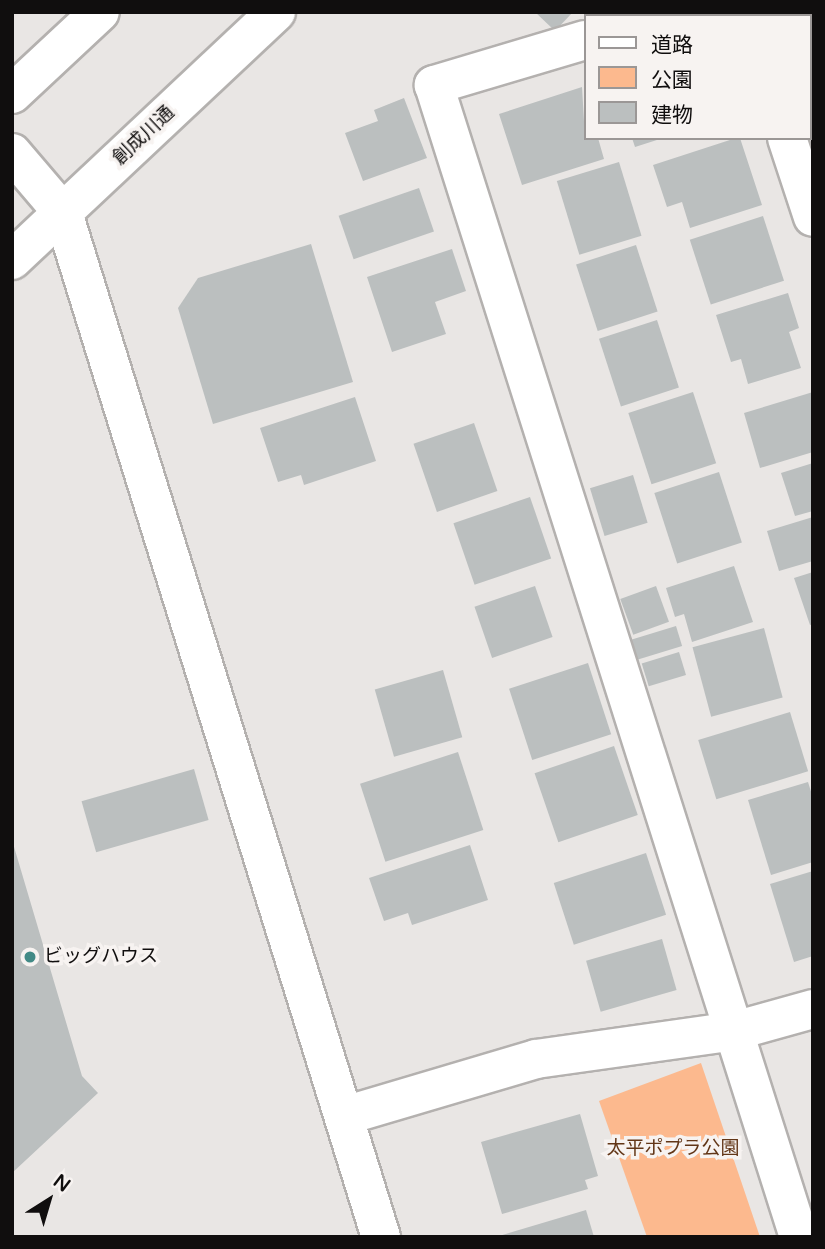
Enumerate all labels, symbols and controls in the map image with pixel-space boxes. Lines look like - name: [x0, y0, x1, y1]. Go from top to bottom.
- legend: [584, 14, 811, 140]
- text: 道路: [651, 33, 693, 58]
- text: 公園: [651, 68, 693, 93]
- street label: 創成川通: [108, 102, 180, 170]
- text: 建物: [651, 103, 693, 128]
- place label: ビッグハウス: [44, 946, 158, 968]
- marker: ビッグハウス: [22, 949, 38, 965]
- park label: 太平ポプラ公園: [607, 1138, 739, 1160]
- north arrow: [14, 1165, 84, 1235]
- text: N: [49, 1170, 74, 1197]

